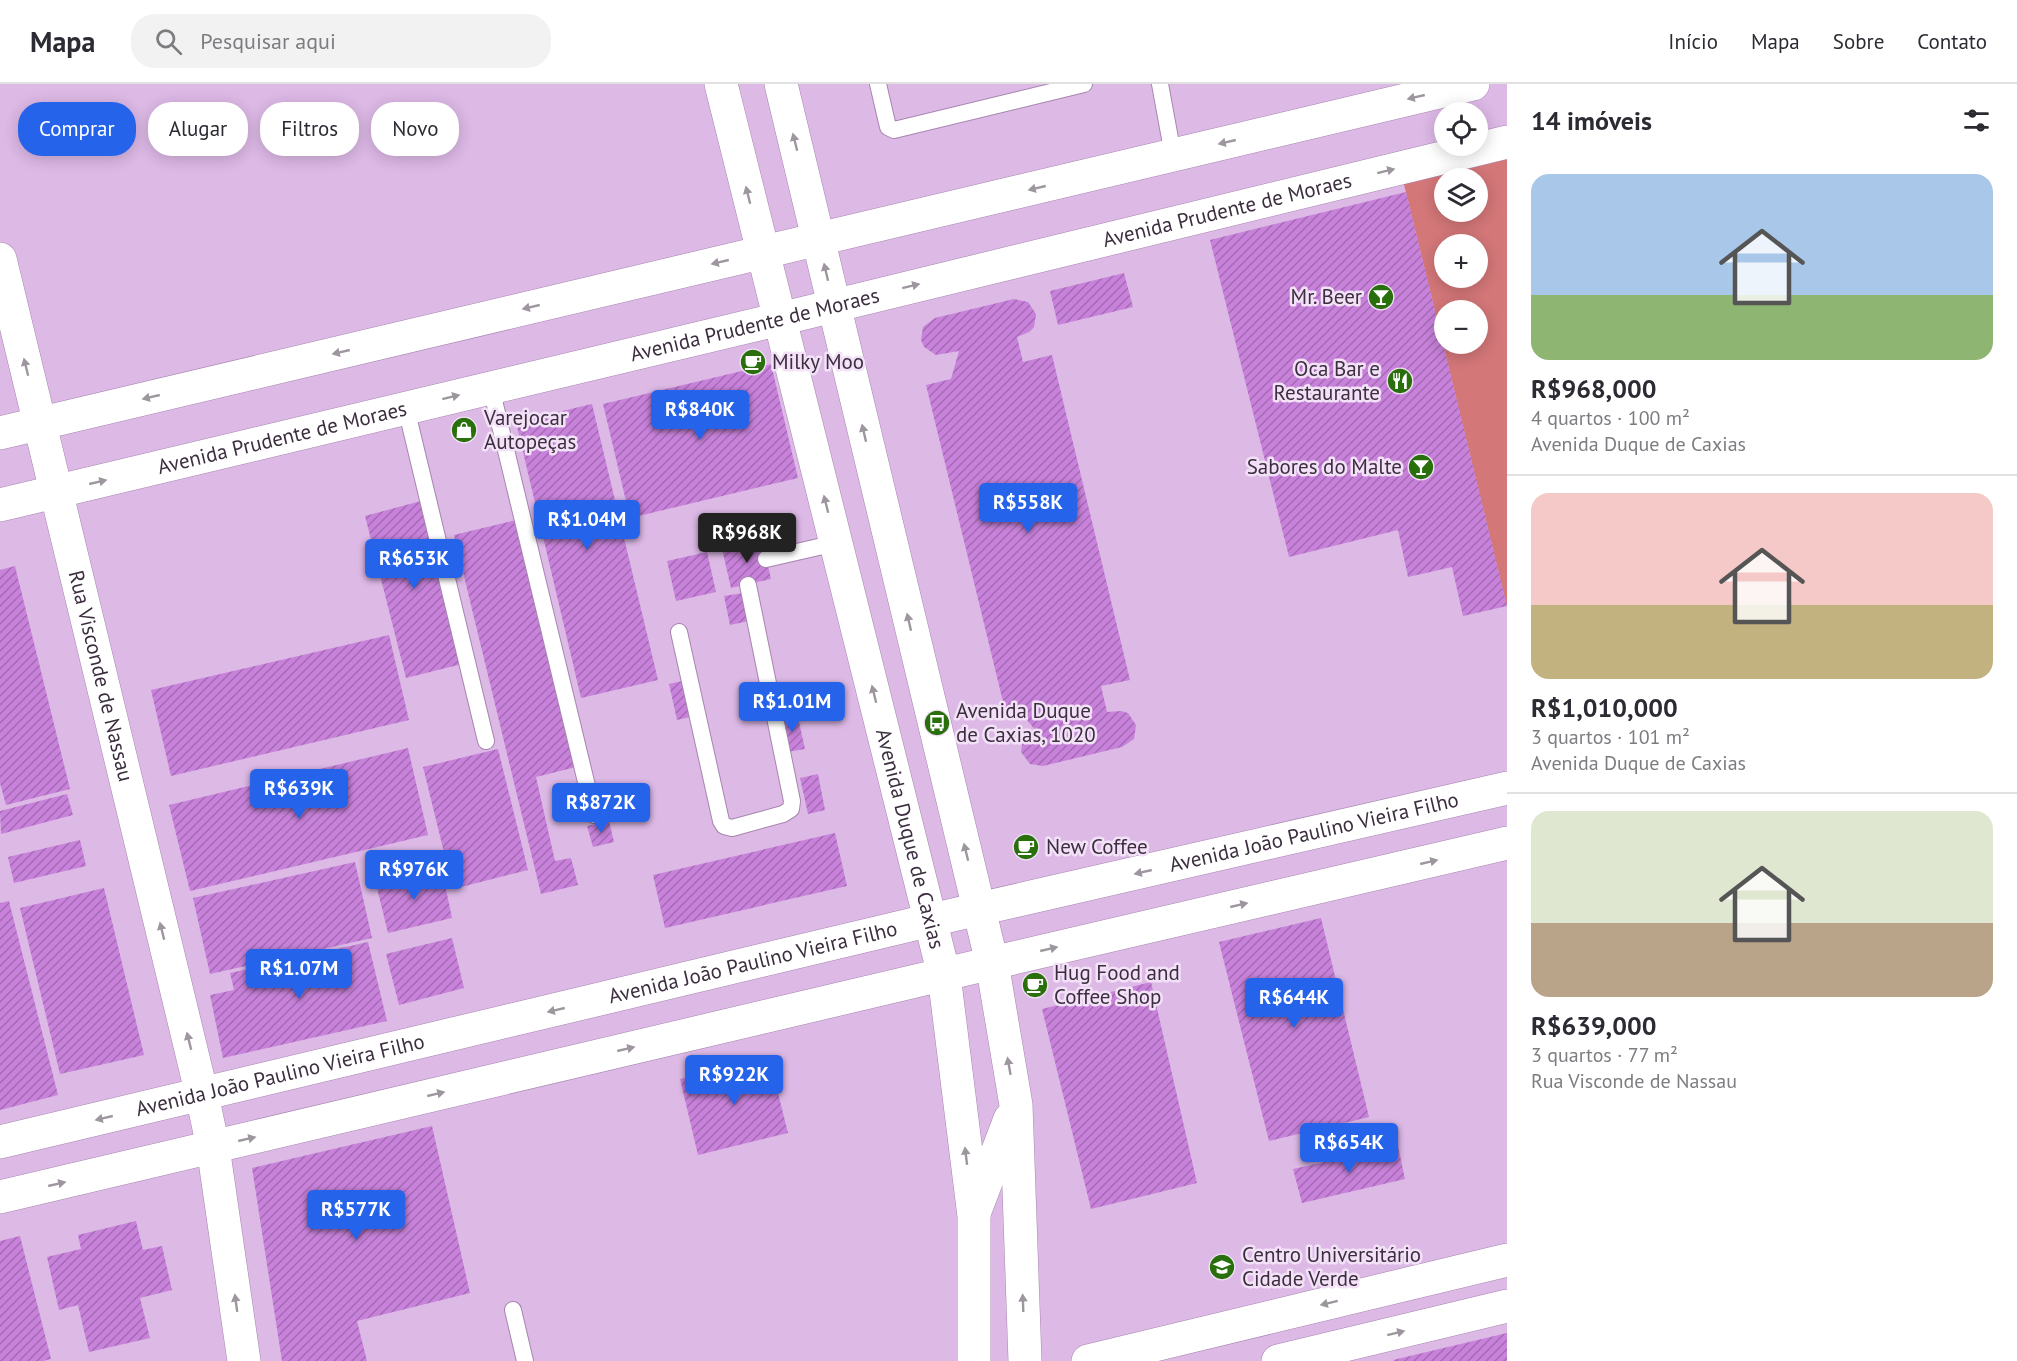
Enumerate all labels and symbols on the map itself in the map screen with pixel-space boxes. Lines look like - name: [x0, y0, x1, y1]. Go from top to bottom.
- one-way arrow: [1407, 93, 1426, 102]
- one-way arrow: [789, 133, 799, 151]
- one-way arrow: [1218, 138, 1236, 148]
- street label: Avenida Prudente de Moraes: [1100, 166, 1354, 253]
- one-way arrow: [1377, 166, 1395, 176]
- one-way arrow: [1028, 183, 1046, 193]
- one-way arrow: [743, 186, 753, 204]
- one-way arrow: [711, 257, 729, 267]
- one-way arrow: [821, 263, 830, 282]
- street label: Avenida Prudente de Moraes: [627, 281, 882, 367]
- one-way arrow: [902, 281, 920, 291]
- bar icon: Mr. Beer: [1366, 282, 1396, 312]
- place label: Mr. Beer: [1291, 283, 1362, 310]
- one-way arrow: [521, 302, 540, 312]
- cafe icon: Milky Moo: [738, 347, 768, 377]
- one-way arrow: [331, 348, 350, 357]
- place label: Milky Moo: [772, 348, 864, 375]
- place label: Oca Bar e Restaurante: [1274, 355, 1380, 406]
- one-way arrow: [21, 357, 31, 376]
- restaurant icon: Oca Bar e Restaurante: [1385, 366, 1415, 396]
- pin: R$840K: [651, 390, 749, 441]
- one-way arrow: [442, 392, 460, 402]
- one-way arrow: [142, 393, 160, 403]
- street label: Avenida Prudente de Moraes: [155, 395, 409, 480]
- place label: Varejocar Autopeças: [483, 404, 576, 455]
- shop icon: Varejocar Autopeças: [449, 415, 479, 445]
- one-way arrow: [859, 423, 869, 442]
- bar icon: Sabores do Malte: [1406, 452, 1436, 482]
- place label: Sabores do Malte: [1247, 453, 1402, 480]
- one-way arrow: [89, 476, 107, 486]
- pin: R$558K: [979, 483, 1077, 534]
- one-way arrow: [821, 495, 831, 514]
- pin: R$1.04M: [532, 500, 642, 551]
- pin: R$968K: [698, 513, 796, 564]
- pin: R$653K: [365, 539, 463, 590]
- street label: Rua Visconde de Nassau: [63, 568, 140, 784]
- one-way arrow: [904, 613, 914, 632]
- pin: R$1.01M: [737, 682, 847, 733]
- one-way arrow: [869, 684, 879, 703]
- place label: Avenida Duque de Caxias, 1020: [956, 697, 1096, 748]
- bus stop icon: Avenida Duque de Caxias, 1020: [922, 708, 952, 738]
- street label: Avenida Duque de Caxias: [870, 726, 951, 951]
- pin: R$639K: [250, 769, 348, 820]
- pin: R$872K: [552, 783, 650, 834]
- street label: Avenida João Paulino Vieira Filho: [1167, 786, 1461, 878]
- cafe icon: New Coffee: [1011, 832, 1041, 862]
- place label: New Coffee: [1046, 833, 1148, 860]
- one-way arrow: [961, 843, 971, 862]
- pin: R$976K: [365, 850, 463, 901]
- one-way arrow: [1419, 856, 1438, 866]
- one-way arrow: [1133, 868, 1152, 877]
- one-way arrow: [1229, 900, 1248, 910]
- street label: Avenida João Paulino Vieira Filho: [606, 915, 900, 1009]
- one-way arrow: [157, 922, 167, 940]
- one-way arrow: [1039, 944, 1058, 954]
- pin: R$1.07M: [244, 949, 354, 1000]
- place label: Hug Food and Coffee Shop: [1054, 959, 1180, 1010]
- cafe icon: Hug Food and Coffee Shop: [1020, 970, 1050, 1000]
- pin: R$644K: [1245, 978, 1343, 1029]
- one-way arrow: [546, 1006, 565, 1016]
- street label: Avenida João Paulino Vieira Filho: [133, 1027, 427, 1122]
- one-way arrow: [184, 1032, 194, 1050]
- one-way arrow: [617, 1044, 635, 1054]
- pin: R$922K: [685, 1055, 783, 1106]
- one-way arrow: [1005, 1057, 1014, 1076]
- one-way arrow: [427, 1089, 446, 1099]
- one-way arrow: [95, 1113, 113, 1123]
- pin: R$654K: [1300, 1123, 1398, 1174]
- one-way arrow: [237, 1134, 256, 1143]
- one-way arrow: [962, 1146, 971, 1165]
- one-way arrow: [48, 1178, 66, 1188]
- pin: R$577K: [307, 1190, 405, 1241]
- place label: Centro Universitário Cidade Verde: [1242, 1241, 1421, 1292]
- school or university icon: Centro Universitário Cidade Verde: [1207, 1252, 1237, 1282]
- one-way arrow: [1018, 1293, 1027, 1312]
- one-way arrow: [231, 1294, 240, 1313]
- one-way arrow: [1320, 1298, 1339, 1308]
- one-way arrow: [1387, 1327, 1405, 1337]

